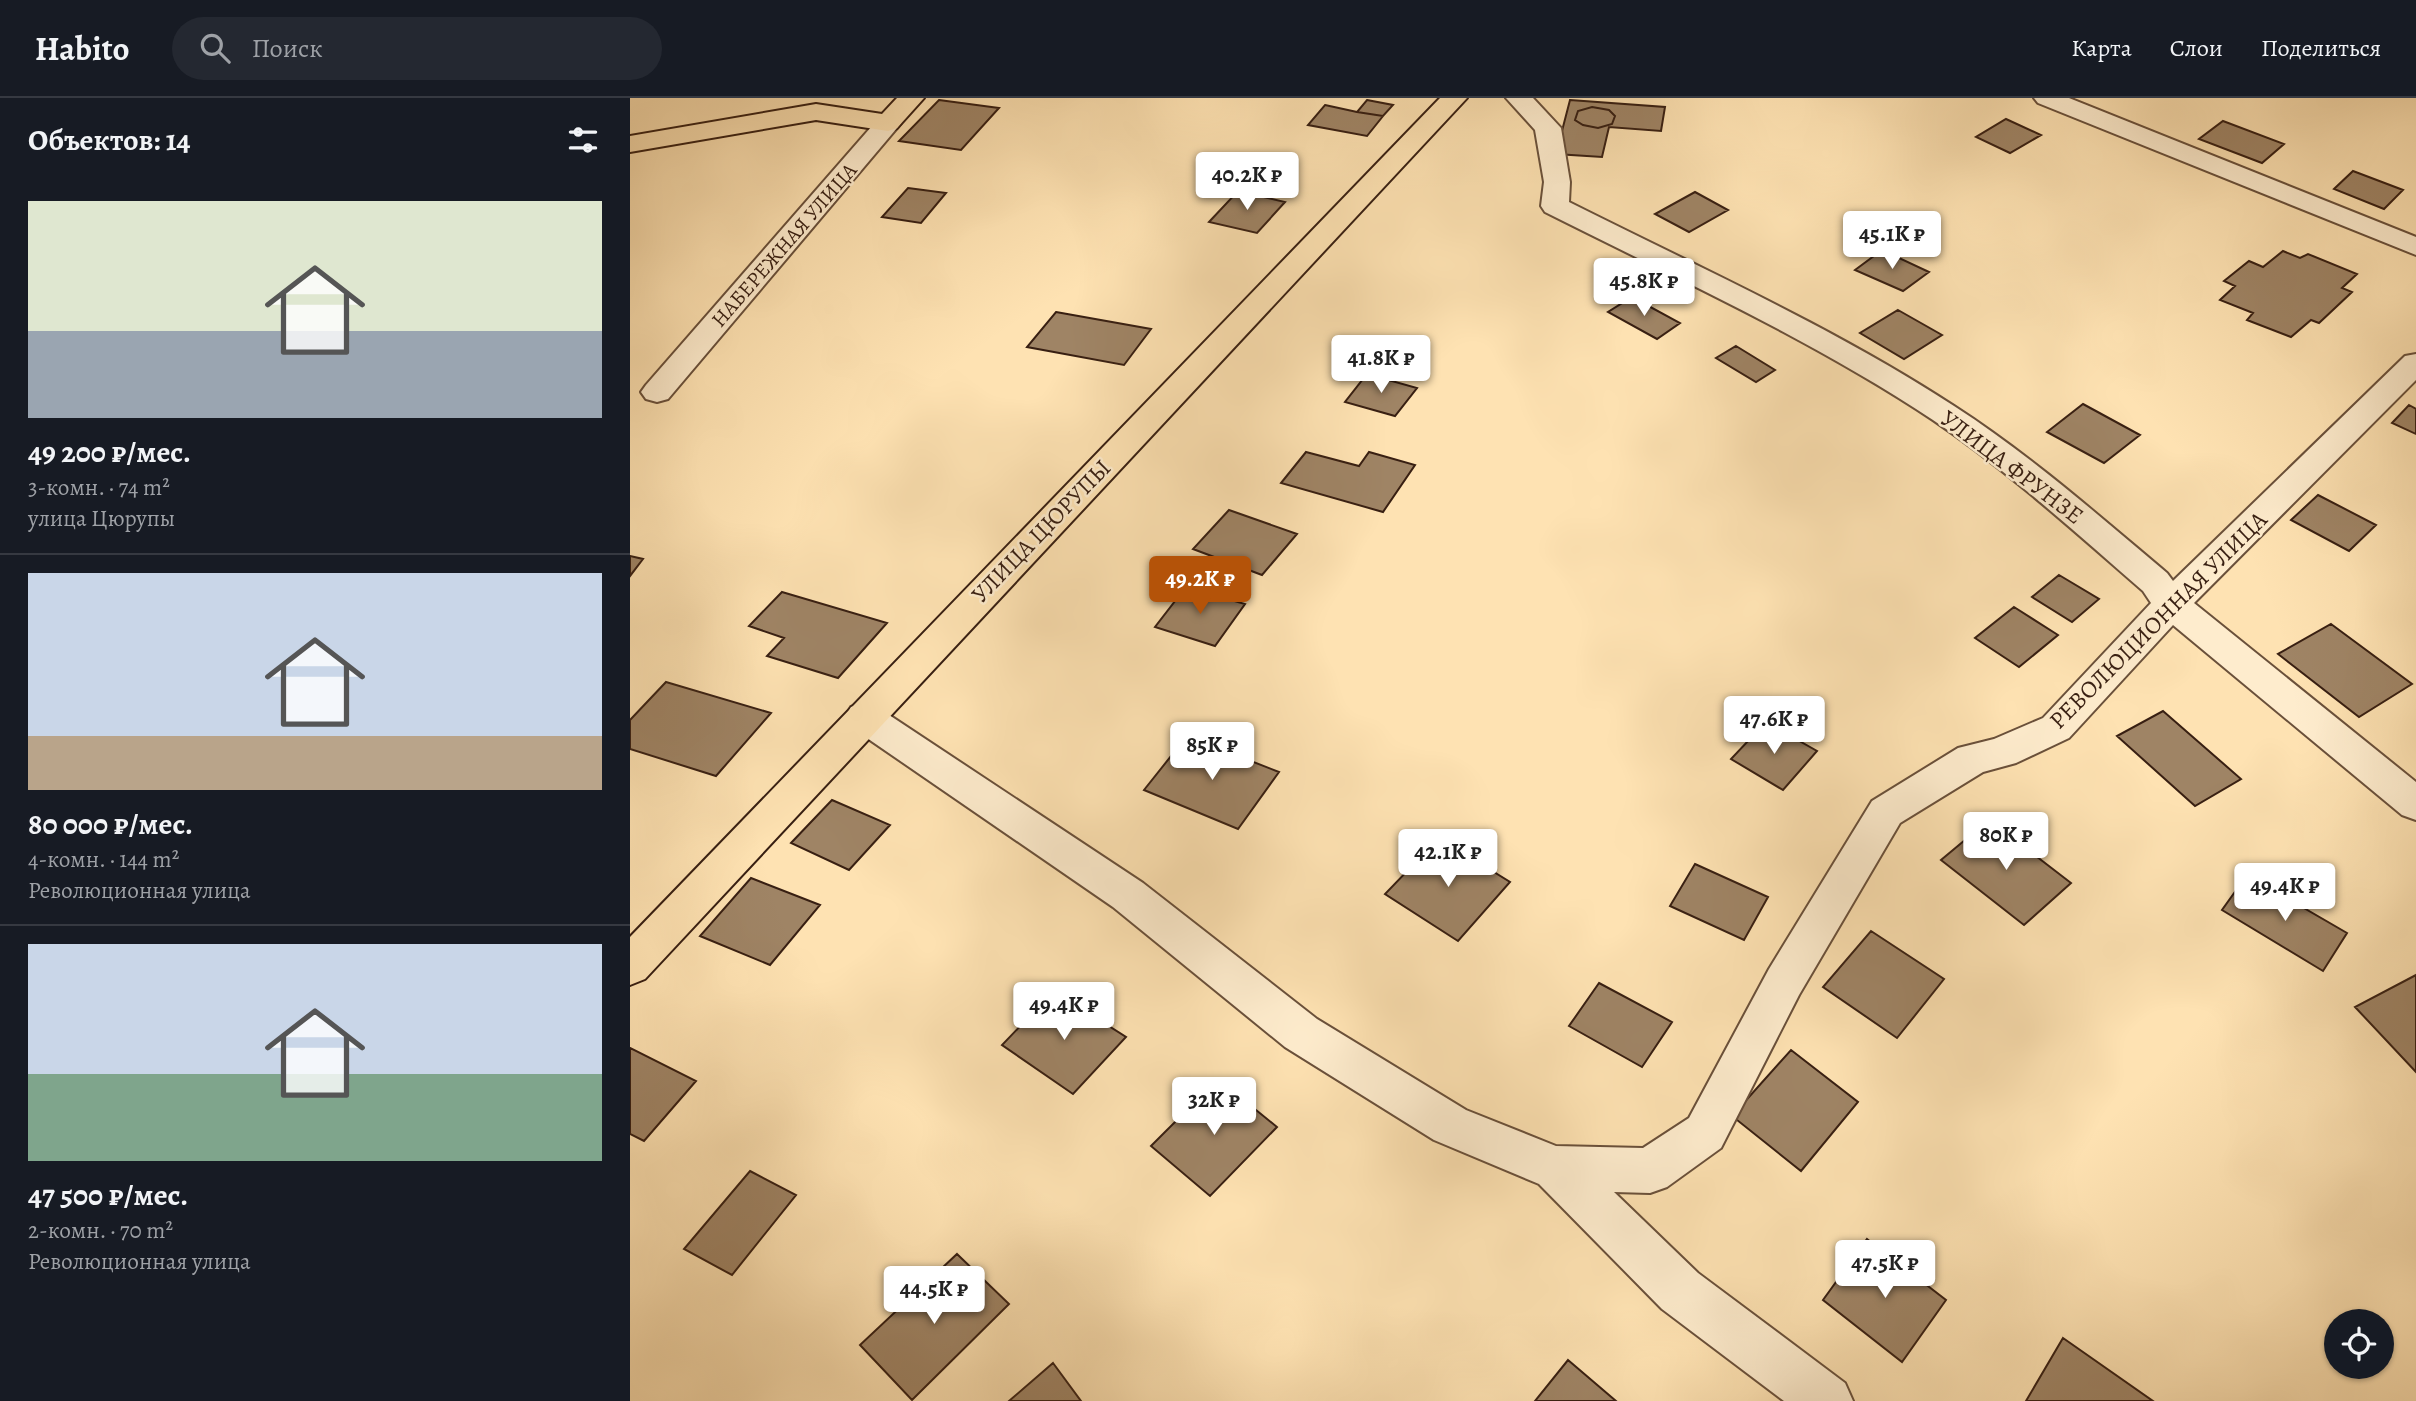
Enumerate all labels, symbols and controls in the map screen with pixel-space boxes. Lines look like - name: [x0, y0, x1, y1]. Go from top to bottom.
- search box: [172, 17, 662, 80]
- text: Habito: [35, 26, 130, 71]
- icon: search: [196, 29, 234, 67]
- text: Поиск: [252, 31, 323, 66]
- text: Карта: [2071, 32, 2132, 64]
- text: Слои: [2170, 32, 2223, 64]
- text: Поделиться: [2261, 32, 2381, 64]
- text: Объектов: 14: [28, 120, 190, 160]
- icon: filters: [564, 121, 602, 159]
- pin: 40.2K ₽: [1182, 152, 1312, 212]
- street label: НАБЕРЕЖНАЯ УЛИЦА: [705, 156, 864, 333]
- text: 40.2K ₽: [1212, 159, 1282, 190]
- pin: 45.1K ₽: [1827, 212, 1957, 271]
- text: 45.1K ₽: [1859, 218, 1925, 249]
- icon: home: [252, 247, 378, 373]
- pin: 45.8K ₽: [1579, 258, 1709, 318]
- text: 45.8K ₽: [1610, 265, 1678, 296]
- pin: 41.8K ₽: [1316, 336, 1446, 395]
- text: 41.8K ₽: [1347, 342, 1415, 373]
- street label: УЛИЦА ФРУНЗЕ: [1934, 403, 2090, 531]
- text: 49 200 ₽/мес.: [28, 432, 191, 472]
- street label: УЛИЦА ЦЮРУПЫ: [964, 452, 1118, 610]
- text: 3-комн. · 74 m²: [28, 472, 170, 503]
- text: улица Цюрупы: [28, 503, 175, 534]
- street label: РЕВОЛЮЦИОННАЯ УЛИЦА: [2042, 503, 2275, 736]
- pin: 49.2K ₽: [1135, 556, 1265, 616]
- text: 49.2K ₽: [1165, 563, 1235, 594]
- icon: home: [252, 619, 378, 745]
- pin: 47.6K ₽: [1709, 696, 1839, 756]
- text: 47.6K ₽: [1740, 703, 1808, 734]
- pin: 85K ₽: [1163, 722, 1261, 782]
- text: 85K ₽: [1186, 729, 1238, 760]
- text: 80 000 ₽/мес.: [28, 804, 193, 844]
- pin: 80K ₽: [1957, 812, 2055, 872]
- text: 80K ₽: [1979, 819, 2033, 850]
- pin: 42.1K ₽: [1383, 830, 1513, 889]
- text: 42.1K ₽: [1414, 836, 1482, 867]
- text: 4-комн. · 144 m²: [28, 844, 179, 875]
- pin: 49.4K ₽: [2220, 864, 2350, 923]
- text: 49.4K ₽: [2250, 870, 2320, 901]
- text: Революционная улица: [28, 875, 251, 906]
- pin: 49.4K ₽: [999, 982, 1129, 1042]
- text: 49.4K ₽: [1029, 989, 1099, 1020]
- icon: home: [252, 990, 378, 1116]
- pin: 32K ₽: [1165, 1077, 1263, 1137]
- text: 32K ₽: [1188, 1084, 1240, 1115]
- text: 47 500 ₽/мес.: [28, 1175, 188, 1215]
- text: 2-комн. · 70 m²: [28, 1215, 173, 1246]
- pin: 47.5K ₽: [1820, 1240, 1950, 1300]
- text: Революционная улица: [28, 1246, 251, 1277]
- text: 47.5K ₽: [1851, 1247, 1919, 1278]
- pin: 44.5K ₽: [869, 1266, 999, 1326]
- text: 44.5K ₽: [900, 1273, 968, 1304]
- map controls: [2324, 1309, 2394, 1379]
- button: locate: [2324, 1309, 2394, 1379]

